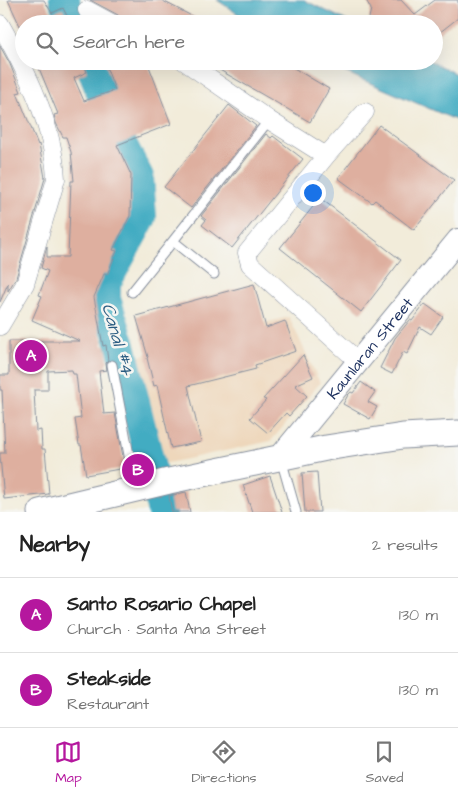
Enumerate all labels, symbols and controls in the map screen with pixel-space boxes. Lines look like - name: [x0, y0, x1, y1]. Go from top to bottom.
- search box: [15, 15, 443, 70]
- icon: search: [33, 29, 61, 57]
- text: Search here: [73, 29, 185, 56]
- your location: [300, 180, 326, 206]
- street label: Kaunlaran Street: [322, 293, 419, 404]
- water label: Canal #4: [95, 300, 140, 380]
- pin: A: [15, 337, 47, 375]
- pin: B: [122, 451, 154, 489]
- text: Nearby: [20, 530, 90, 559]
- text: 2 results: [372, 534, 438, 556]
- text: Santo Rosario Chapel: [67, 591, 256, 618]
- text: A: [31, 604, 41, 626]
- text: 130 m: [399, 604, 438, 626]
- text: Church · Santa Ana Street: [67, 618, 266, 640]
- text: Steakside: [67, 666, 151, 693]
- text: B: [30, 679, 42, 701]
- text: 130 m: [399, 679, 438, 701]
- text: Restaurant: [67, 693, 149, 715]
- tab: Map: [54, 738, 82, 788]
- tab: Directions: [191, 738, 256, 788]
- tab: Saved: [365, 738, 404, 788]

